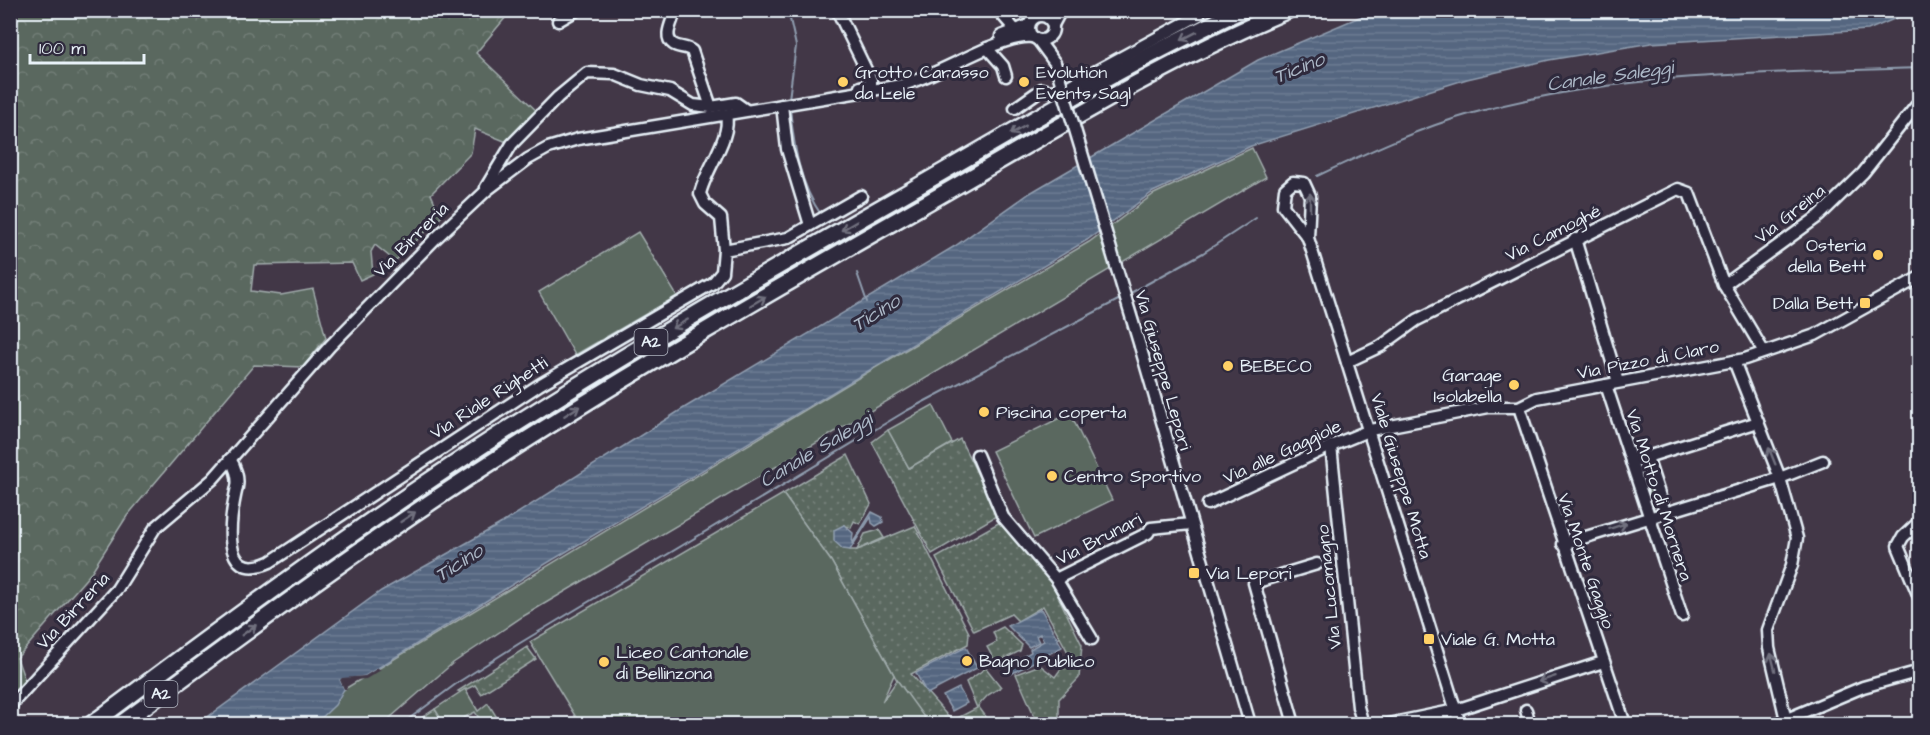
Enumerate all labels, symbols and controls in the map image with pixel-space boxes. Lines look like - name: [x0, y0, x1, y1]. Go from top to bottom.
- scale bar: [30, 27, 144, 65]
- one-way arrow: [1181, 31, 1199, 42]
- text: 100 m: [39, 36, 85, 61]
- water label: Ticino: [1269, 45, 1330, 91]
- water label: Canale Saleggi: [1545, 53, 1678, 100]
- place label: Grotto Carasso da Lele: [855, 60, 989, 106]
- place label: Evolution Events Sagl: [1036, 60, 1131, 107]
- marker: Grotto Carasso da Lele: [836, 75, 850, 89]
- marker: Evolution Events Sagl: [1017, 75, 1031, 89]
- one-way arrow: [1010, 124, 1027, 136]
- street label: Via Greina: [1749, 178, 1831, 250]
- one-way arrow: [1304, 193, 1316, 213]
- street label: Via Birreria: [368, 197, 454, 283]
- street label: Via Camoghé: [1501, 198, 1606, 269]
- one-way arrow: [841, 221, 858, 233]
- place label: Osteria della Bett: [1788, 233, 1867, 279]
- marker: Osteria della Bett: [1871, 248, 1885, 262]
- water label: Ticino: [846, 286, 907, 339]
- street label: Via Giuseppe Lepori: [1128, 287, 1198, 453]
- place label: Dalla Bett: [1773, 291, 1854, 316]
- one-way arrow: [749, 295, 766, 307]
- marker: Dalla Bett: [1858, 296, 1872, 310]
- one-way arrow: [672, 319, 689, 331]
- road number: A2: [634, 329, 668, 355]
- street label: Via Pizzo di Claro: [1575, 334, 1721, 386]
- street label: Via Riale Righetti: [425, 350, 553, 446]
- place label: BEBECO: [1240, 354, 1312, 379]
- marker: BEBECO: [1221, 359, 1235, 373]
- place label: Garage Isolabella: [1433, 363, 1502, 409]
- marker: Garage Isolabella: [1507, 378, 1521, 392]
- street label: Viale Giuseppe Motta: [1364, 390, 1438, 562]
- place label: Piscina coperta: [996, 400, 1126, 425]
- water label: Canale Saleggi: [754, 404, 881, 496]
- one-way arrow: [563, 405, 580, 417]
- marker: Piscina coperta: [977, 405, 991, 419]
- street label: Via Motto di Mornera: [1619, 406, 1699, 584]
- street label: Via alle Gaggiole: [1219, 414, 1346, 491]
- one-way arrow: [1765, 447, 1776, 465]
- place label: Centro Sportivo: [1064, 464, 1201, 489]
- marker: Centro Sportivo: [1045, 469, 1059, 483]
- street label: Via Monte Gaggio: [1550, 490, 1621, 632]
- street label: Via Brunari: [1052, 507, 1146, 571]
- one-way arrow: [400, 511, 416, 523]
- one-way arrow: [1608, 520, 1627, 531]
- street label: Via Lucomagno: [1310, 523, 1349, 651]
- water label: Ticino: [429, 536, 490, 589]
- place label: Via Lepori: [1206, 561, 1292, 586]
- marker: Via Lepori: [1187, 566, 1201, 580]
- street label: Via Birreria: [31, 567, 115, 655]
- one-way arrow: [240, 624, 256, 636]
- place label: Viale G. Motta: [1441, 627, 1555, 652]
- marker: Viale G. Motta: [1422, 632, 1436, 646]
- place label: Liceo Cantonale di Bellinzona: [616, 640, 749, 686]
- place label: Bagno Publico: [979, 649, 1094, 675]
- one-way arrow: [1766, 653, 1778, 672]
- marker: Bagno Publico: [960, 654, 974, 668]
- marker: Liceo Cantonale di Bellinzona: [597, 655, 611, 669]
- one-way arrow: [1538, 675, 1557, 686]
- road number: A2: [144, 681, 178, 707]

